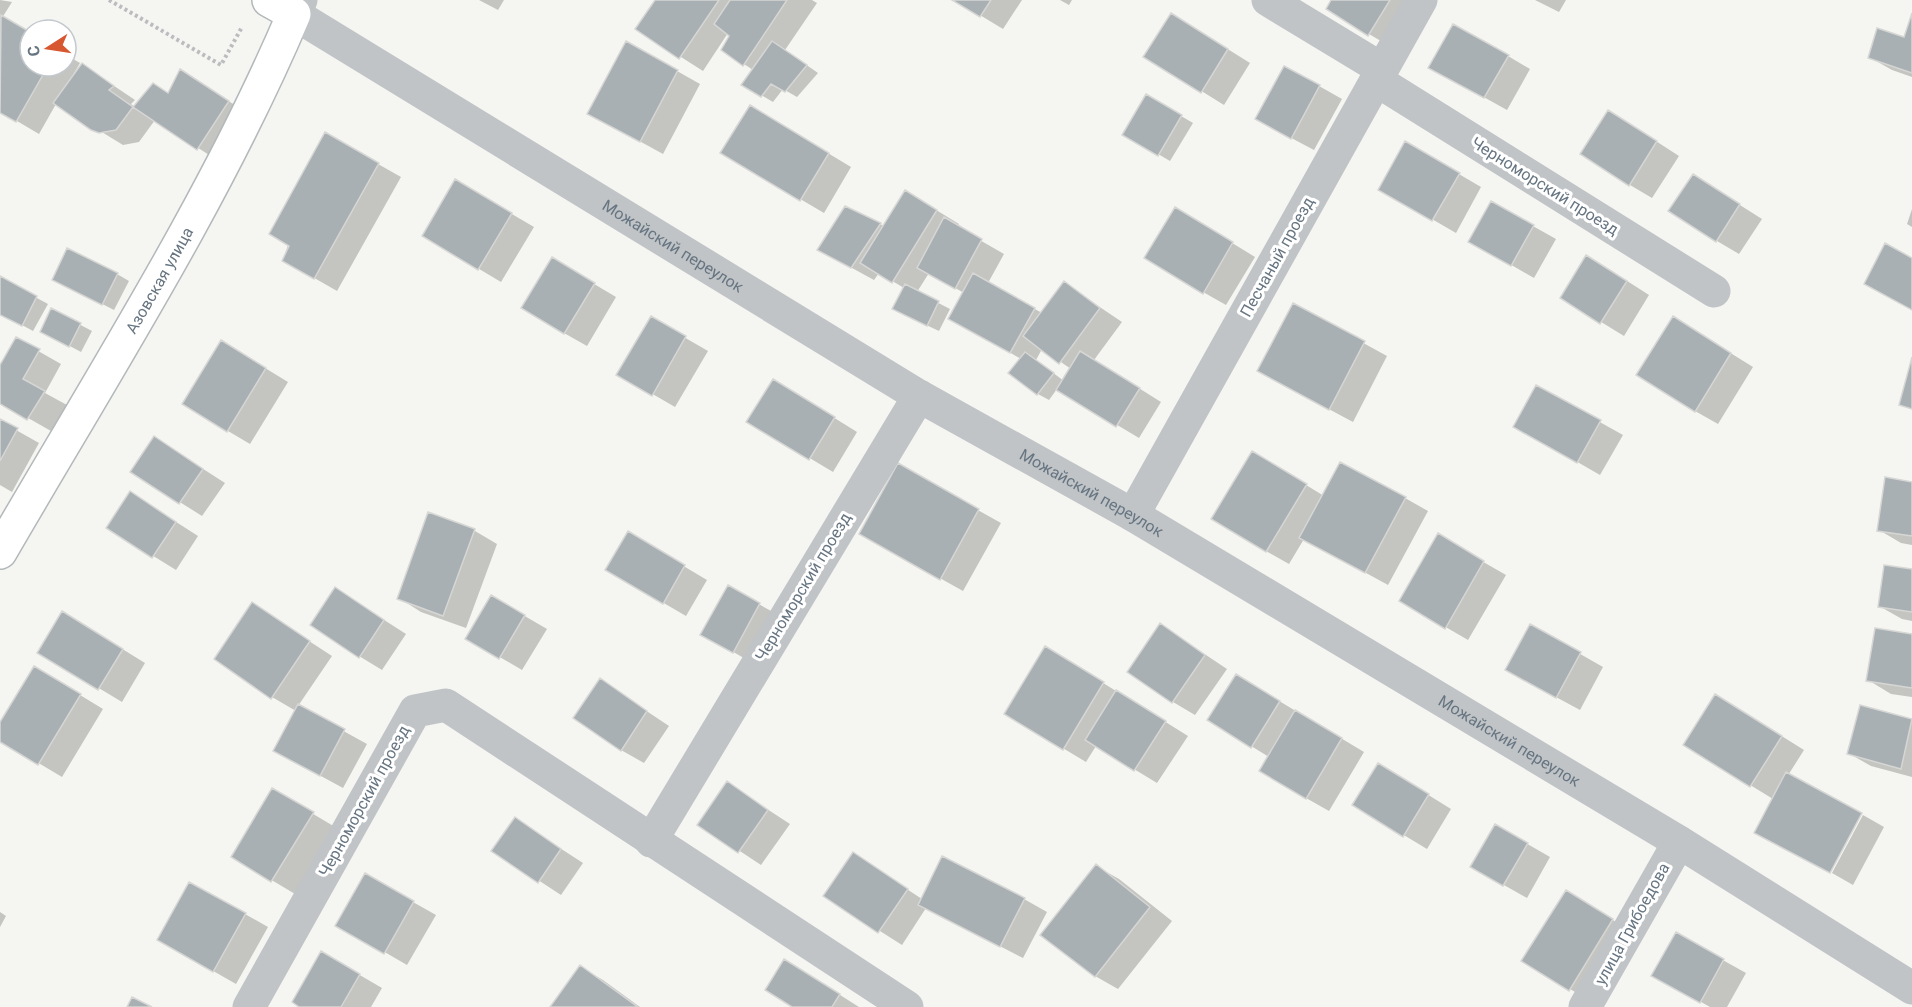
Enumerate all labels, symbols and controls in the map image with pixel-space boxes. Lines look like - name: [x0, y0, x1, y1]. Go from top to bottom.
- north arrow: [18, 18, 78, 78]
- text: С: [23, 44, 44, 58]
- street label: Черноморский проезд: [1468, 133, 1622, 239]
- street label: Песчаный проезд: [1236, 193, 1318, 320]
- street label: Можайский переулок: [599, 195, 747, 296]
- street label: Азовская улица: [121, 224, 197, 337]
- street label: Можайский переулок: [1017, 444, 1167, 541]
- street label: Черноморский проезд: [751, 509, 855, 665]
- street label: Можайский переулок: [1435, 691, 1584, 790]
- street label: Черноморский проезд: [315, 722, 414, 880]
- street label: улица Грибоедова: [1591, 860, 1673, 988]

